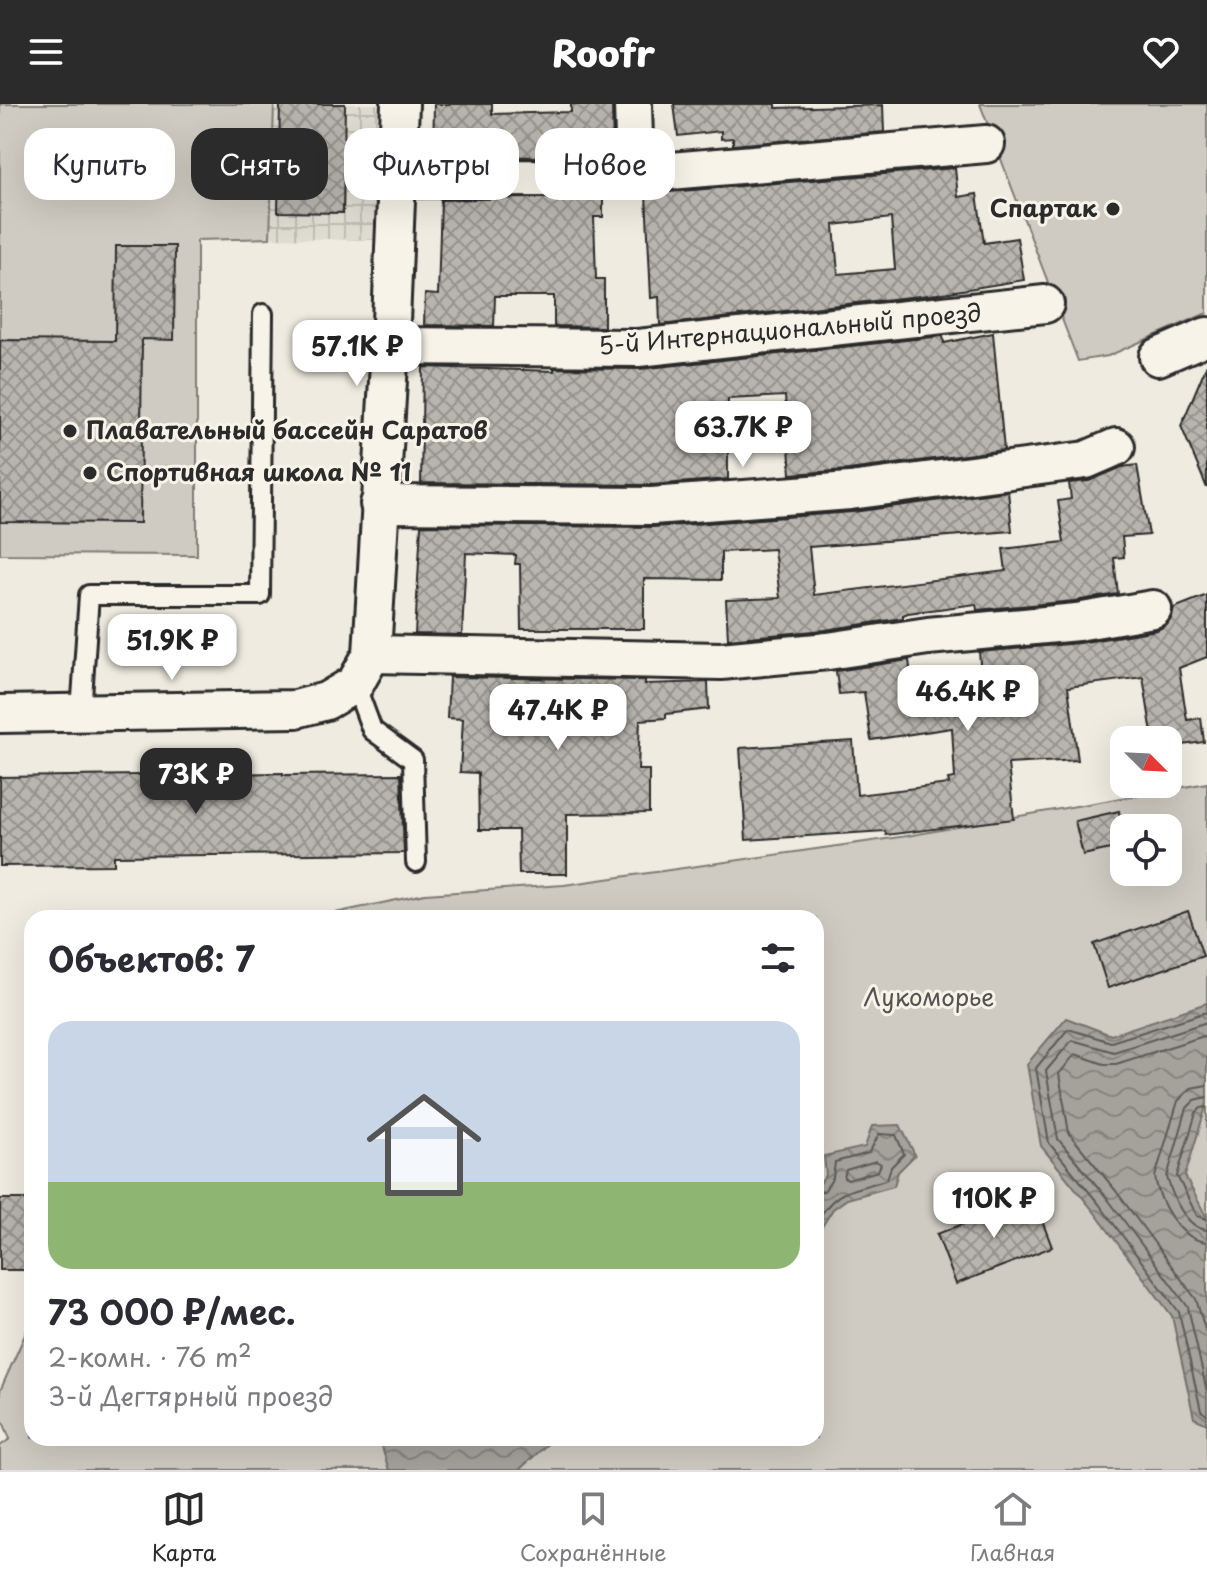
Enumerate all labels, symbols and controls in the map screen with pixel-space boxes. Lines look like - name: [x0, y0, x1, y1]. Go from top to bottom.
- text: Roofr: [552, 25, 655, 79]
- icon: menu: [24, 30, 68, 74]
- icon: heart: [1139, 30, 1183, 74]
- chip: Купить: [24, 128, 175, 200]
- chip: Снять: [191, 128, 328, 200]
- chip: Фильтры: [344, 128, 519, 200]
- chip: Новое: [535, 128, 675, 200]
- place label: Спартак: [990, 189, 1098, 225]
- marker: Спартак: [1104, 200, 1122, 218]
- street label: 5-й Интернациональный проезд: [597, 293, 983, 363]
- pin: 57.1K ₽: [283, 320, 431, 388]
- text: 57.1K ₽: [310, 326, 404, 365]
- pin: 63.7K ₽: [669, 401, 817, 469]
- text: 63.7K ₽: [693, 407, 793, 446]
- place label: Плавательный бассейн Саратов: [86, 411, 488, 447]
- marker: Плавательный бассейн Саратов: [61, 422, 79, 440]
- place label: Спортивная школа № 11: [106, 453, 411, 489]
- marker: Спортивная школа № 11: [81, 464, 99, 482]
- pin: 51.9K ₽: [98, 614, 246, 682]
- text: 51.9K ₽: [126, 620, 218, 659]
- pin: 46.4K ₽: [894, 665, 1042, 733]
- text: 46.4K ₽: [915, 671, 1021, 710]
- pin: 47.4K ₽: [484, 684, 632, 752]
- text: 47.4K ₽: [508, 690, 608, 729]
- north arrow: [1110, 726, 1182, 798]
- map controls: [1110, 726, 1182, 886]
- pin: 73K ₽: [140, 748, 252, 816]
- text: 73K ₽: [158, 754, 234, 793]
- button: locate: [1110, 814, 1182, 886]
- text: Объектов: 7: [48, 932, 255, 984]
- icon: filters: [756, 936, 800, 980]
- park label: Лукоморье: [864, 978, 994, 1014]
- icon: home: [352, 1073, 496, 1217]
- pin: 110K ₽: [929, 1172, 1059, 1240]
- text: 110K ₽: [951, 1178, 1037, 1217]
- text: 73 000 ₽/мес.: [48, 1285, 296, 1337]
- text: 2-комн. · 76 m²: [48, 1337, 252, 1376]
- text: 3-й Дегтярный проезд: [48, 1376, 333, 1415]
- tab: Карта: [152, 1487, 216, 1568]
- tab: Сохранённые: [520, 1487, 667, 1568]
- tab: Главная: [970, 1487, 1055, 1568]

